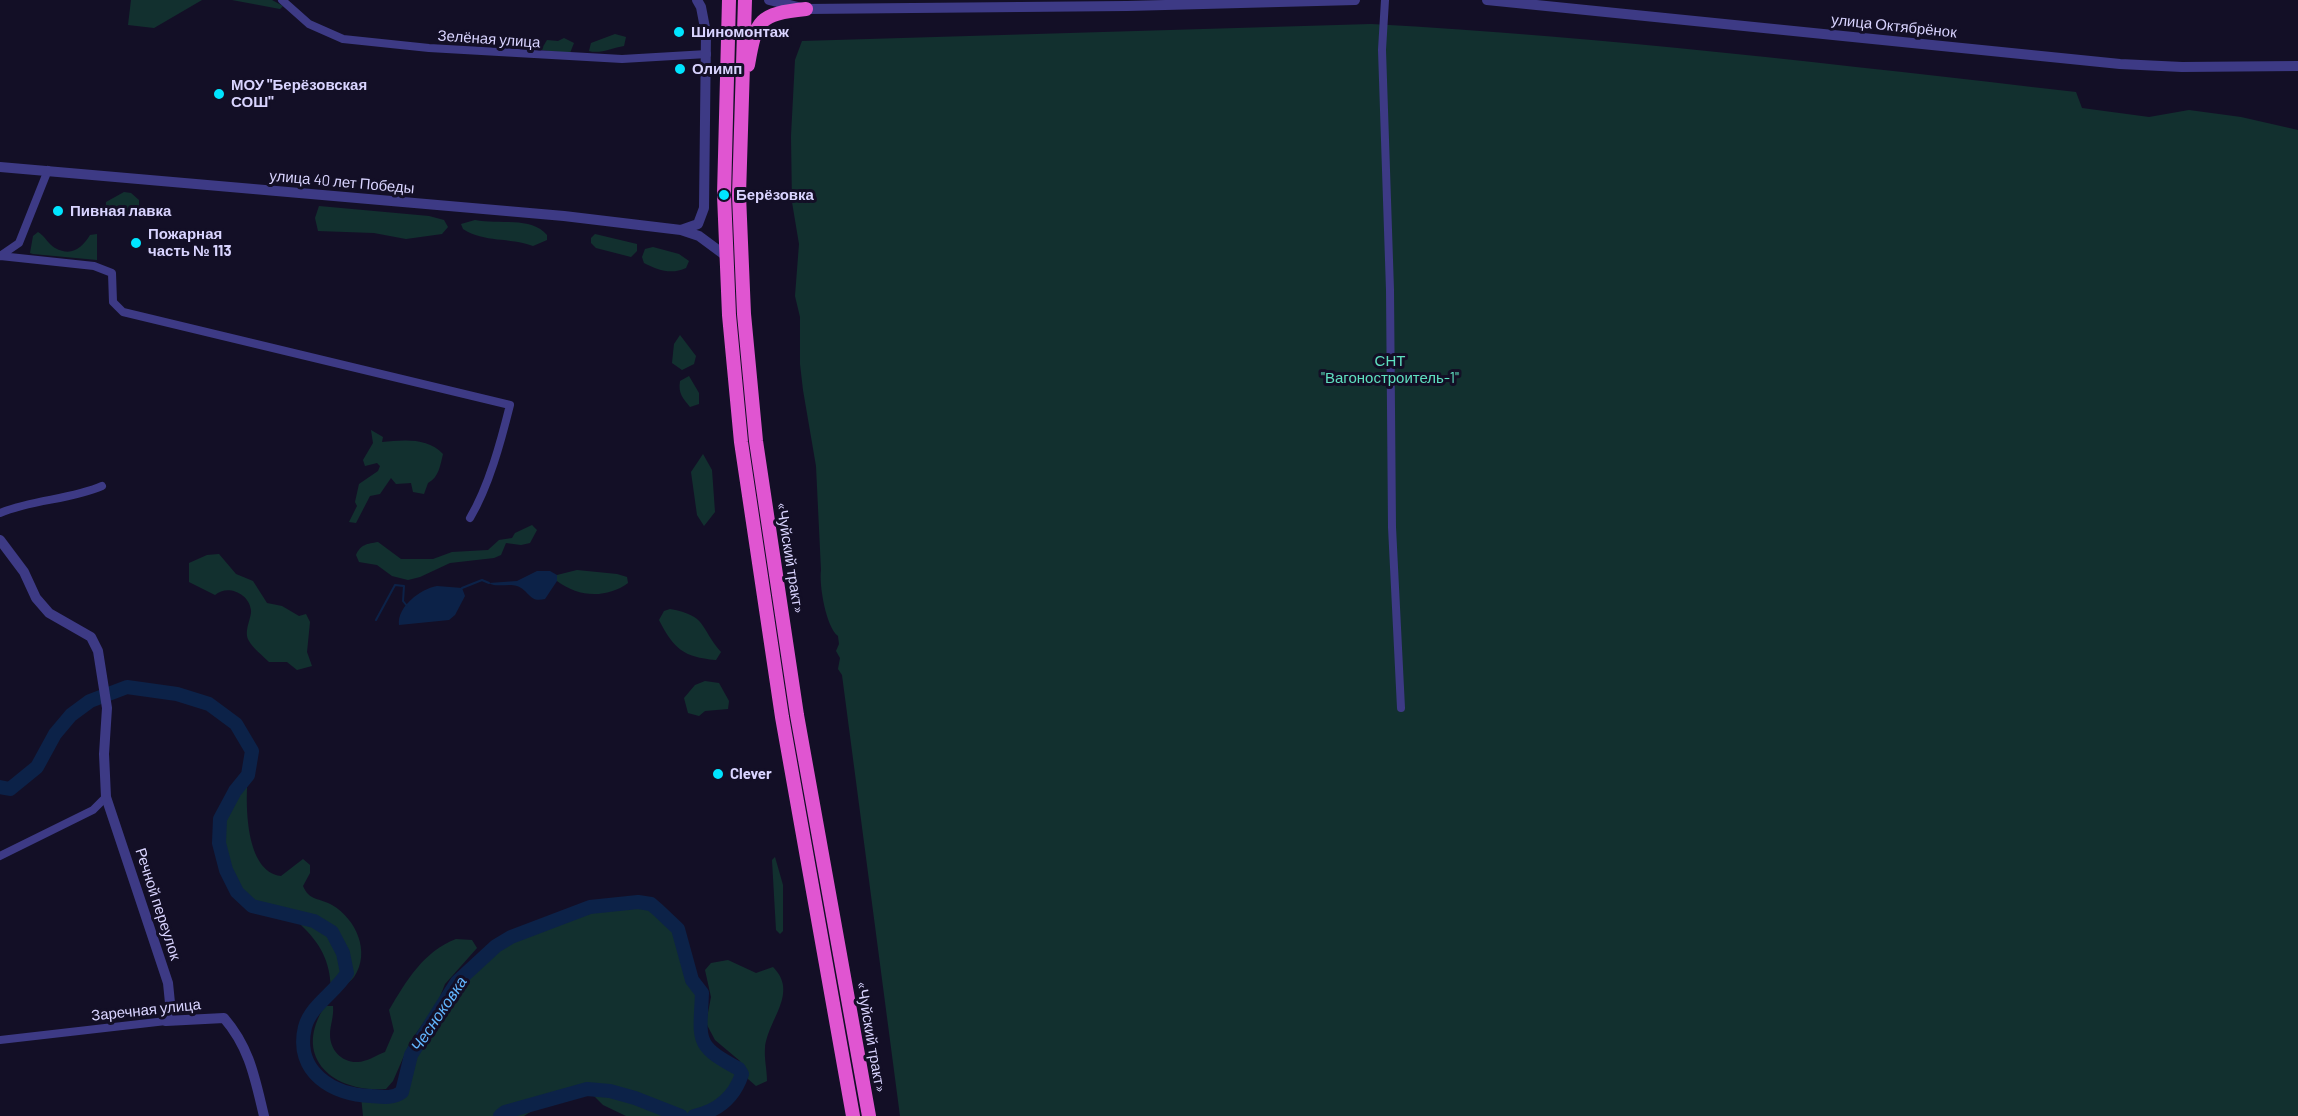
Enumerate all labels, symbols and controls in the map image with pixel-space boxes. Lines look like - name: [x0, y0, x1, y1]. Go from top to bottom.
- street label: улица Октябрёнок: [1830, 10, 1958, 42]
- place label: Шиномонтаж: [691, 23, 789, 41]
- marker: Шиномонтаж: [672, 25, 686, 39]
- street label: Зелёная улица: [437, 26, 541, 52]
- place label: Олимп: [692, 60, 742, 78]
- marker: Олимп: [673, 62, 687, 76]
- place label: МОУ "Берёзовская СОШ": [231, 76, 367, 111]
- marker: МОУ "Берёзовская СОШ": [212, 87, 226, 101]
- street label: улица 40 лет Победы: [269, 167, 415, 197]
- place label: Берёзовка: [736, 186, 814, 204]
- marker: Берёзовка: [717, 188, 731, 202]
- place label: Пивная лавка: [70, 202, 171, 220]
- marker: Пивная лавка: [51, 204, 65, 218]
- place label: Пожарная часть № 113: [148, 225, 232, 260]
- marker: Пожарная часть № 113: [129, 236, 143, 250]
- park label: СНТ "Вагоностроитель-1": [1321, 352, 1459, 387]
- street label: «Чуйский тракт»: [772, 501, 808, 615]
- place label: Clever: [730, 765, 772, 783]
- marker: Clever: [711, 767, 725, 781]
- street label: Речной переулок: [131, 846, 185, 962]
- water label: Чесноковка: [407, 973, 471, 1055]
- street label: «Чуйский тракт»: [852, 980, 890, 1094]
- street label: Заречная улица: [90, 995, 202, 1025]

